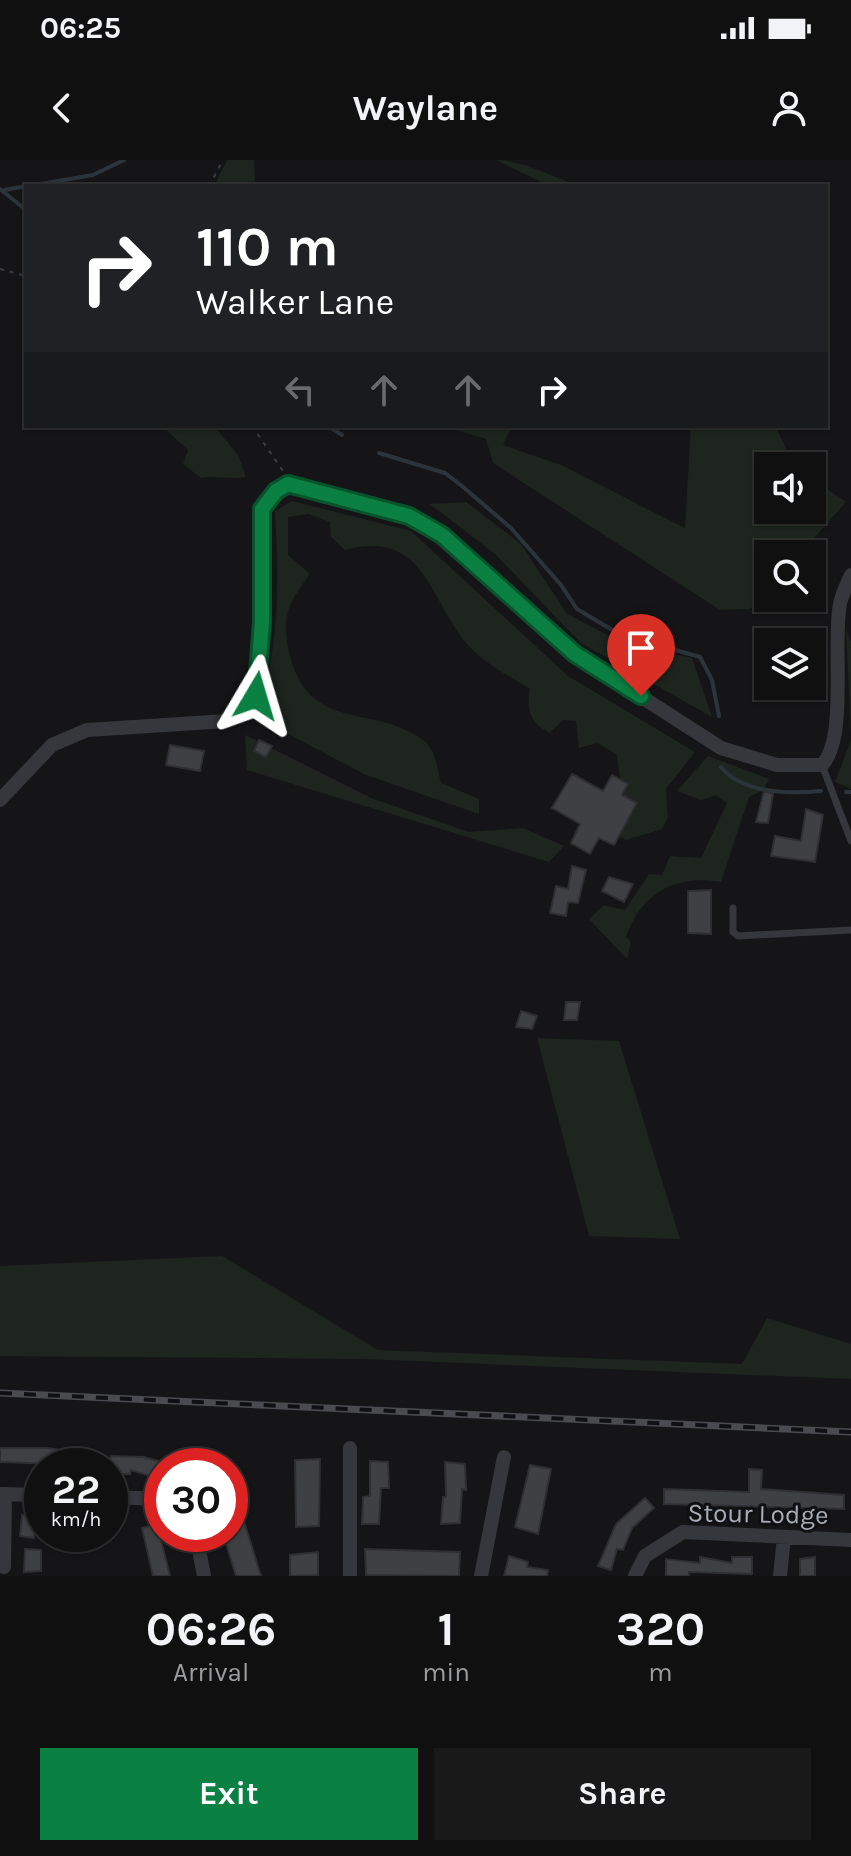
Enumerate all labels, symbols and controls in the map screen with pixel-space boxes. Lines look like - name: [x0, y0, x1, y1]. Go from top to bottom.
- text: 06:25: [40, 10, 121, 46]
- icon: back: [40, 86, 84, 130]
- icon: person: [767, 86, 811, 130]
- text: Waylane: [353, 87, 498, 129]
- text: 110 m: [196, 214, 339, 279]
- icon: right: [64, 216, 168, 320]
- text: Walker Lane: [196, 281, 394, 323]
- icon: left: [278, 368, 322, 412]
- icon: ahead: [362, 368, 406, 412]
- icon: ahead: [446, 368, 490, 412]
- icon: right: [530, 368, 574, 412]
- map controls: [754, 452, 826, 700]
- button: sound: [754, 452, 826, 524]
- button: search: [754, 540, 826, 612]
- pin: [607, 614, 675, 696]
- icon: arrive: [619, 626, 663, 670]
- button: layers: [754, 628, 826, 700]
- position arrow: [214, 654, 298, 738]
- speed limit sign: 30: [144, 1448, 248, 1552]
- text: 22: [52, 1466, 100, 1513]
- street label: Stour Lodge: [687, 1497, 829, 1531]
- text: km/h: [51, 1508, 101, 1531]
- text: 06:26: [146, 1601, 276, 1657]
- text: 1: [438, 1601, 455, 1657]
- text: 320: [616, 1601, 705, 1657]
- text: Arrival: [173, 1657, 249, 1688]
- text: min: [422, 1657, 470, 1688]
- text: m: [648, 1657, 673, 1688]
- button: Exit: [40, 1748, 418, 1840]
- button: Share: [434, 1748, 811, 1840]

